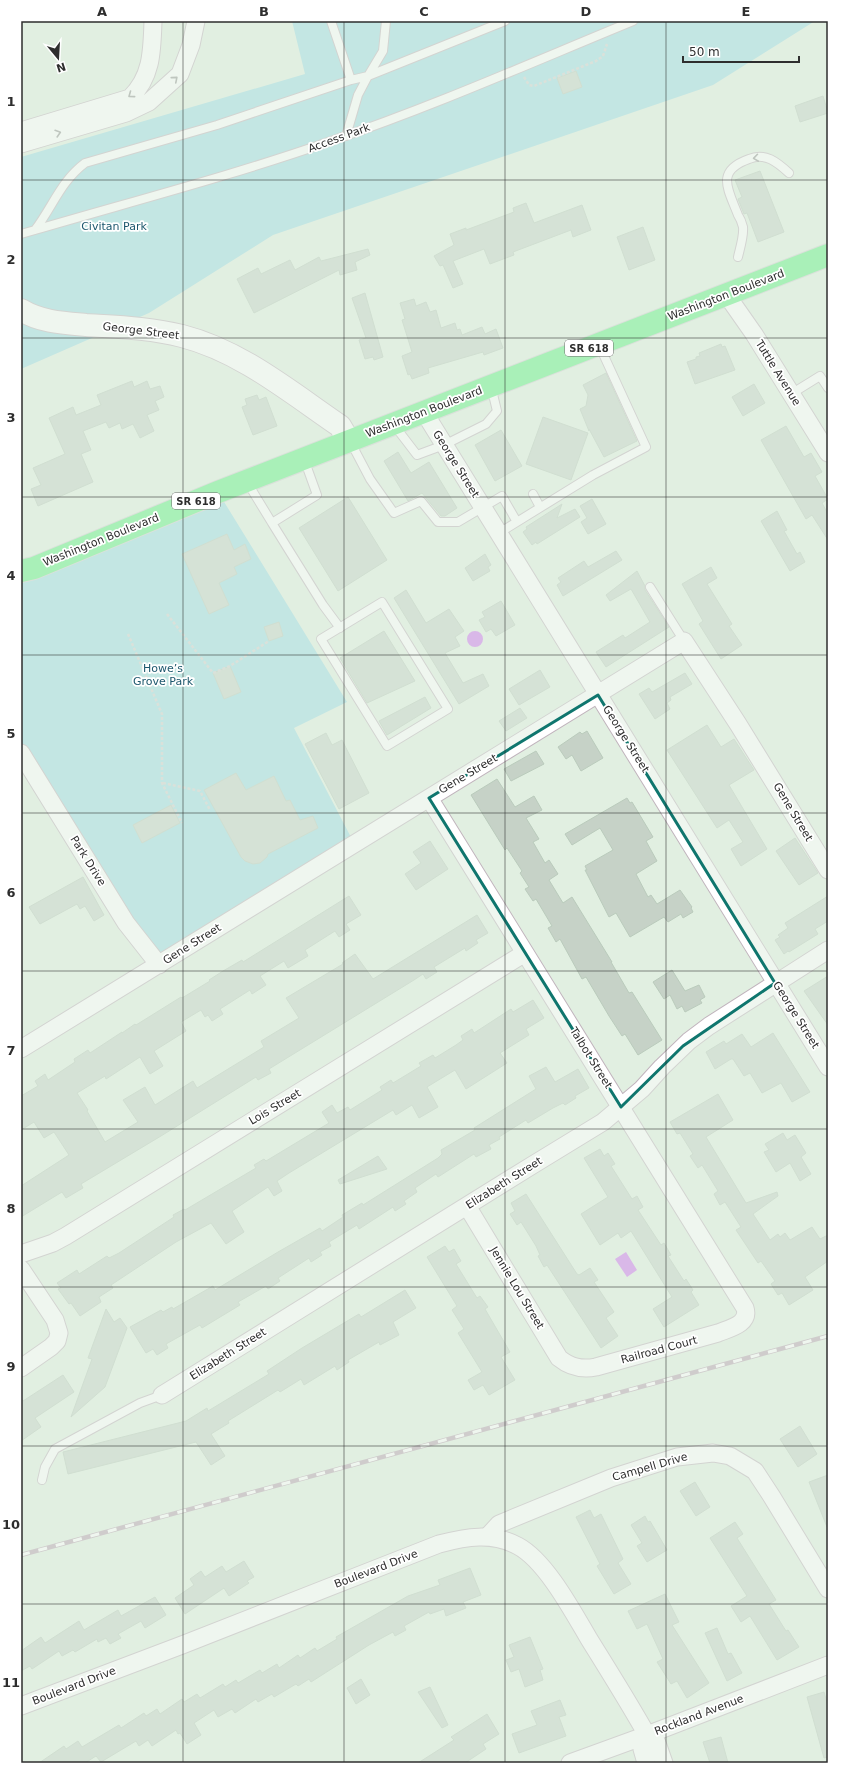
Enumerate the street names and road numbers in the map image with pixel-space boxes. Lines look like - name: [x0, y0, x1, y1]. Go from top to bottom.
- street label: Access Park: [306, 121, 372, 155]
- street label: Washington Boulevard: [666, 267, 786, 323]
- street label: George Street: [102, 320, 181, 342]
- street label: Tuttle Avenue: [752, 337, 803, 408]
- road number: SR 618: [565, 340, 613, 356]
- street label: Washington Boulevard: [364, 384, 484, 440]
- street label: George Street: [430, 428, 482, 501]
- road number: SR 618: [172, 493, 220, 509]
- street label: Washington Boulevard: [41, 511, 161, 569]
- street label: George Street: [600, 703, 652, 776]
- street label: Gene Street: [436, 751, 500, 797]
- street label: Gene Street: [770, 780, 816, 844]
- street label: Park Drive: [67, 834, 109, 889]
- street label: Gene Street: [161, 921, 224, 967]
- street label: George Street: [770, 979, 822, 1052]
- street label: Talbot Street: [567, 1024, 615, 1092]
- street label: Lois Street: [247, 1086, 304, 1128]
- street label: Elizabeth Street: [463, 1154, 545, 1212]
- street label: Jennie Lou Street: [487, 1244, 547, 1332]
- street label: Elizabeth Street: [187, 1325, 269, 1383]
- street label: Railroad Court: [619, 1333, 699, 1366]
- street label: Campell Drive: [611, 1450, 689, 1484]
- street label: Boulevard Drive: [332, 1547, 420, 1591]
- street label: Boulevard Drive: [30, 1664, 118, 1708]
- street label: Rockland Avenue: [653, 1692, 746, 1738]

